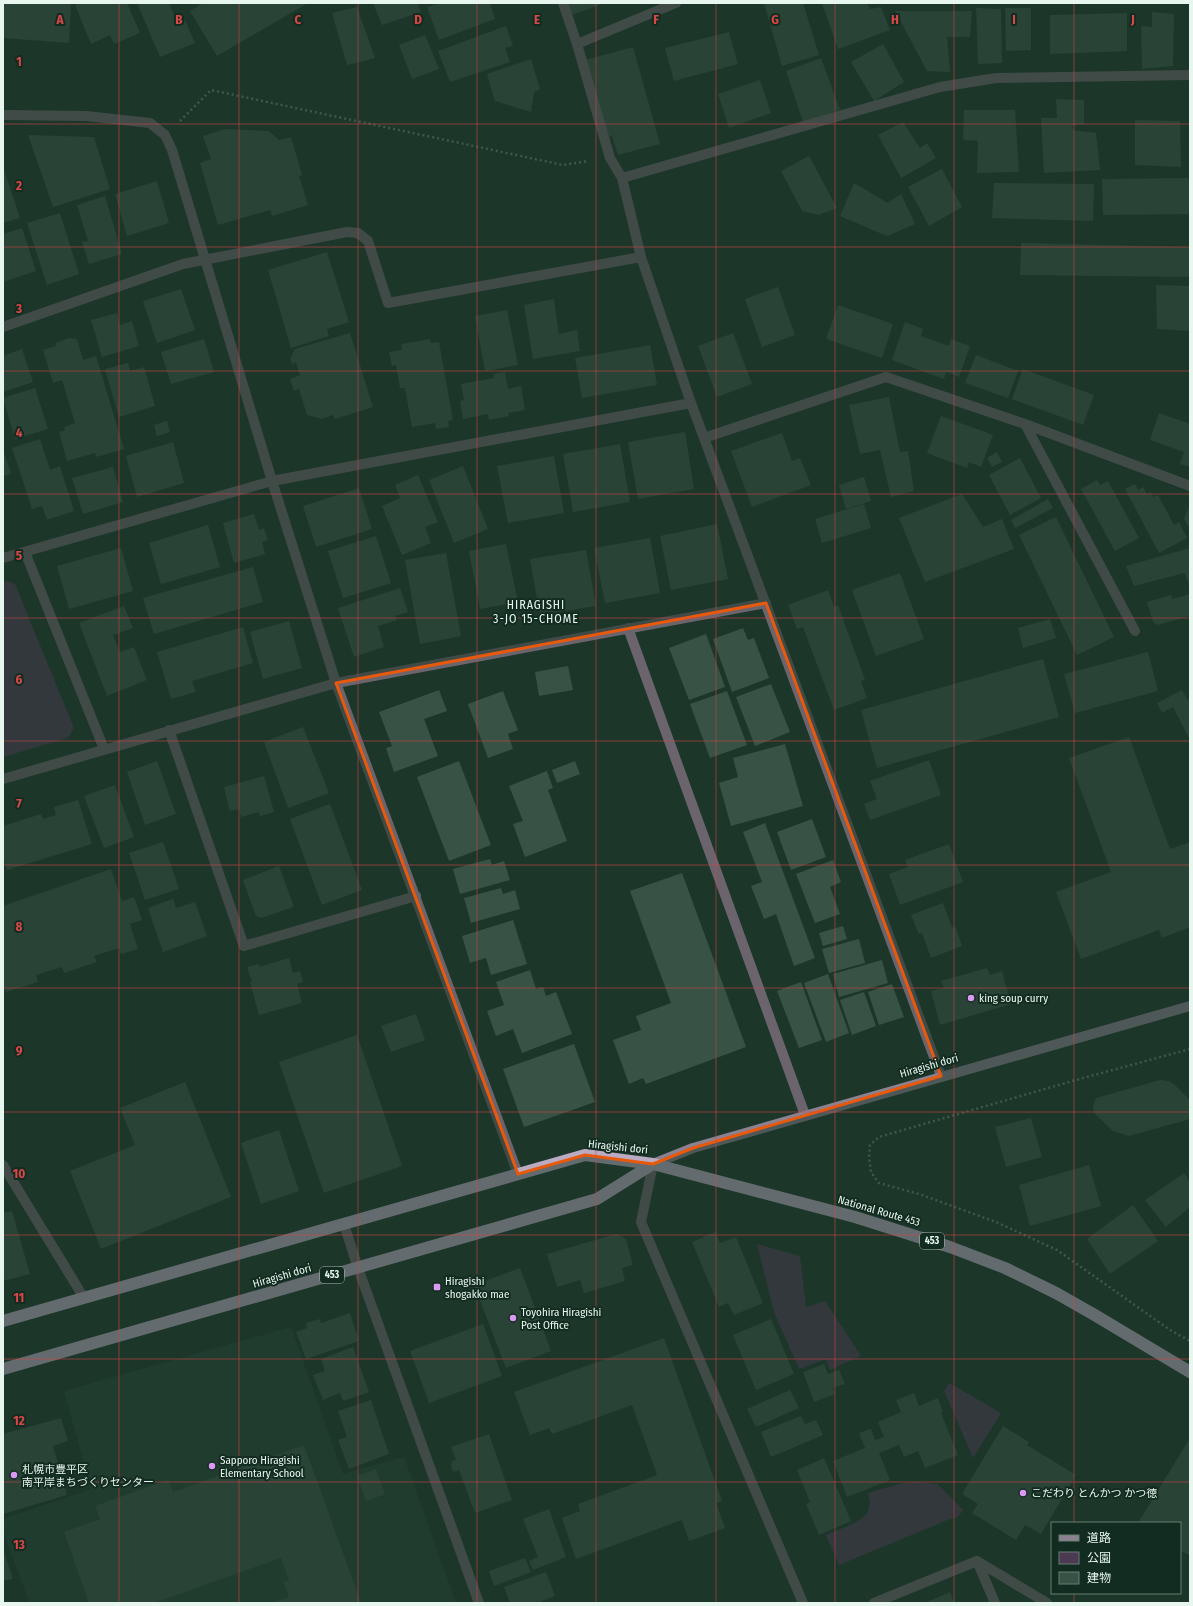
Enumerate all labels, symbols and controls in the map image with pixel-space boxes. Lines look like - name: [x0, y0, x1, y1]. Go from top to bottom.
- text: A: [55, 12, 64, 27]
- text: B: [175, 12, 183, 27]
- text: C: [295, 12, 302, 27]
- text: D: [414, 12, 422, 27]
- text: E: [534, 12, 540, 27]
- text: F: [653, 12, 659, 27]
- text: G: [771, 12, 779, 27]
- text: H: [891, 12, 899, 27]
- text: I: [1012, 12, 1016, 27]
- text: J: [1130, 12, 1135, 27]
- text: 1: [16, 54, 22, 69]
- text: 2: [15, 178, 22, 193]
- text: 3: [15, 301, 22, 316]
- text: 4: [16, 425, 23, 440]
- text: 5: [16, 548, 22, 563]
- district label: HIRAGISHI 3-JO 15-CHOME: [493, 598, 579, 626]
- text: 6: [16, 672, 23, 687]
- text: 7: [16, 796, 22, 811]
- text: 8: [16, 919, 23, 934]
- place label: king soup curry: [979, 992, 1048, 1005]
- marker: king soup curry: [966, 993, 976, 1003]
- text: 9: [16, 1043, 23, 1058]
- street label: Hiragishi dori: [898, 1051, 960, 1081]
- street label: Hiragishi dori: [587, 1137, 649, 1157]
- text: 10: [13, 1166, 25, 1181]
- street label: National Route 453: [836, 1193, 922, 1229]
- road number: 453: [920, 1233, 944, 1249]
- street label: Hiragishi dori: [251, 1261, 313, 1291]
- road number: 453: [320, 1267, 344, 1283]
- place label: Hiragishi shogakko mae: [445, 1275, 509, 1301]
- marker: Hiragishi shogakko mae: [432, 1282, 442, 1292]
- text: 11: [14, 1290, 24, 1305]
- place label: Toyohira Hiragishi Post Office: [521, 1306, 602, 1332]
- marker: Toyohira Hiragishi Post Office: [508, 1313, 518, 1323]
- text: 12: [13, 1413, 25, 1428]
- place label: Sapporo Hiragishi Elementary School: [220, 1454, 304, 1480]
- marker: Sapporo Hiragishi Elementary School: [207, 1461, 217, 1471]
- place label: 札幌市豊平区 南平岸まちづくりセンター: [22, 1463, 154, 1489]
- marker: 札幌市豊平区 南平岸まちづくりセンター: [9, 1470, 19, 1480]
- place label: こだわり とんかつ かつ徳: [1031, 1487, 1157, 1500]
- marker: こだわり とんかつ かつ徳: [1018, 1488, 1028, 1498]
- legend: [1051, 1522, 1181, 1594]
- text: 道路: [1087, 1531, 1111, 1545]
- text: 13: [13, 1537, 25, 1552]
- text: 公園: [1087, 1551, 1111, 1565]
- text: 建物: [1087, 1571, 1111, 1585]

